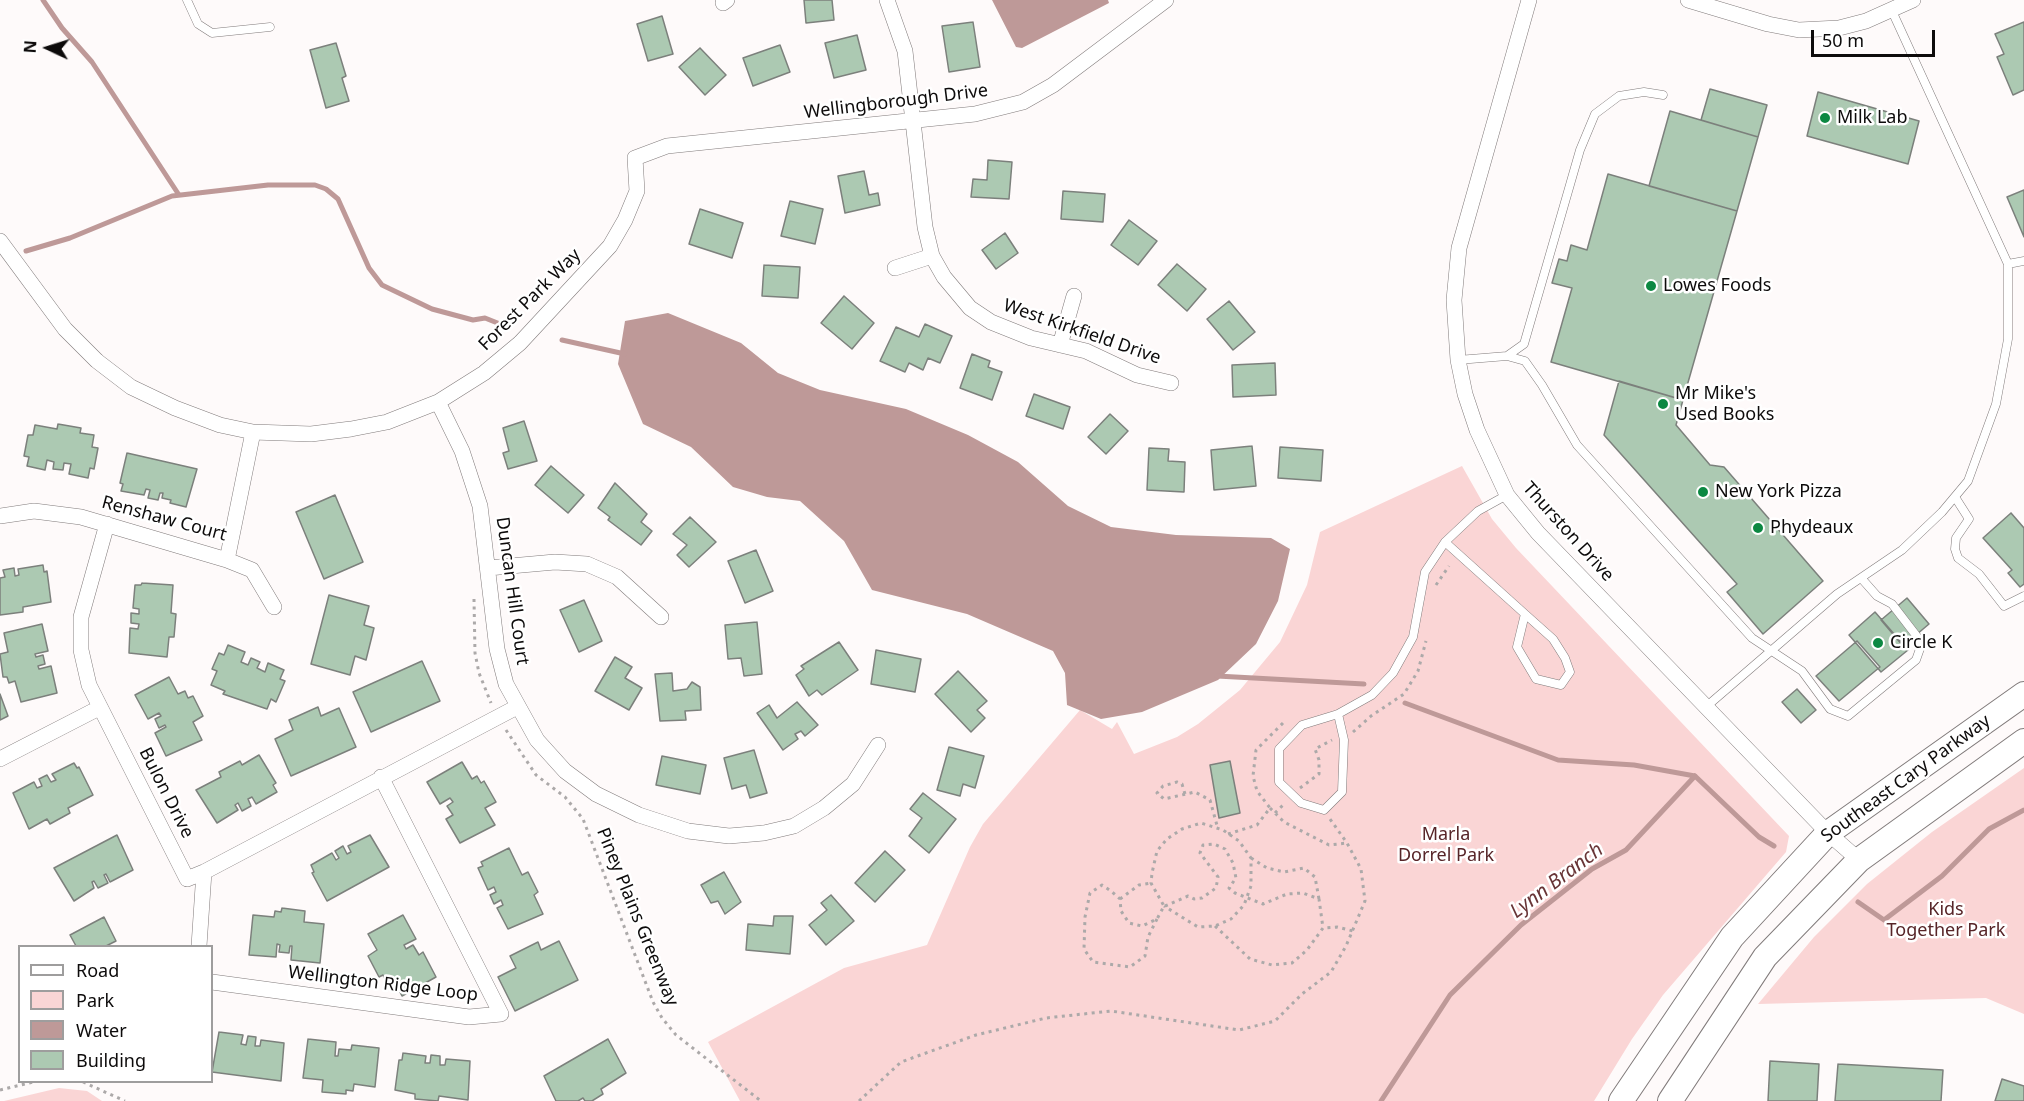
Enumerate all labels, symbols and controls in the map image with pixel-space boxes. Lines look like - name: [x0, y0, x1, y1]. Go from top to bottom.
- north arrow: [18, 18, 78, 78]
- scale bar: [1814, 18, 1938, 56]
- text: 50 m: [1822, 28, 1864, 52]
- text: N: [19, 39, 41, 54]
- street label: Wellingborough Drive: [803, 80, 989, 124]
- place label: Milk Lab: [1837, 107, 1908, 129]
- marker: Milk Lab: [1818, 111, 1832, 125]
- street label: Forest Park Way: [474, 244, 586, 356]
- place label: Lowes Foods: [1663, 275, 1771, 297]
- marker: Lowes Foods: [1644, 279, 1658, 293]
- street label: West Kirkfield Drive: [1000, 295, 1164, 369]
- place label: Mr Mike's Used Books: [1675, 383, 1774, 426]
- marker: Mr Mike's Used Books: [1656, 397, 1670, 411]
- street label: Thurston Drive: [1518, 478, 1618, 586]
- place label: New York Pizza: [1715, 481, 1842, 503]
- marker: New York Pizza: [1696, 485, 1710, 499]
- street label: Renshaw Court: [99, 492, 229, 546]
- street label: Duncan Hill Court: [491, 516, 533, 666]
- place label: Phydeaux: [1770, 517, 1853, 539]
- marker: Phydeaux: [1751, 521, 1765, 535]
- place label: Circle K: [1890, 632, 1952, 654]
- marker: Circle K: [1871, 636, 1885, 650]
- street label: Southeast Cary Parkway: [1817, 710, 1995, 848]
- street label: Bulon Drive: [134, 744, 198, 842]
- park label: Marla Dorrel Park: [1398, 824, 1494, 866]
- street label: Piney Plains Greenway: [591, 825, 683, 1009]
- water label: Lynn Branch: [1506, 838, 1608, 924]
- park label: Kids Together Park: [1887, 899, 2005, 942]
- legend: [18, 945, 213, 1083]
- text: Road: [76, 958, 119, 982]
- street label: Wellington Ridge Loop: [287, 962, 479, 1006]
- text: Park: [76, 988, 114, 1012]
- text: Water: [76, 1018, 127, 1042]
- text: Building: [76, 1048, 146, 1072]

